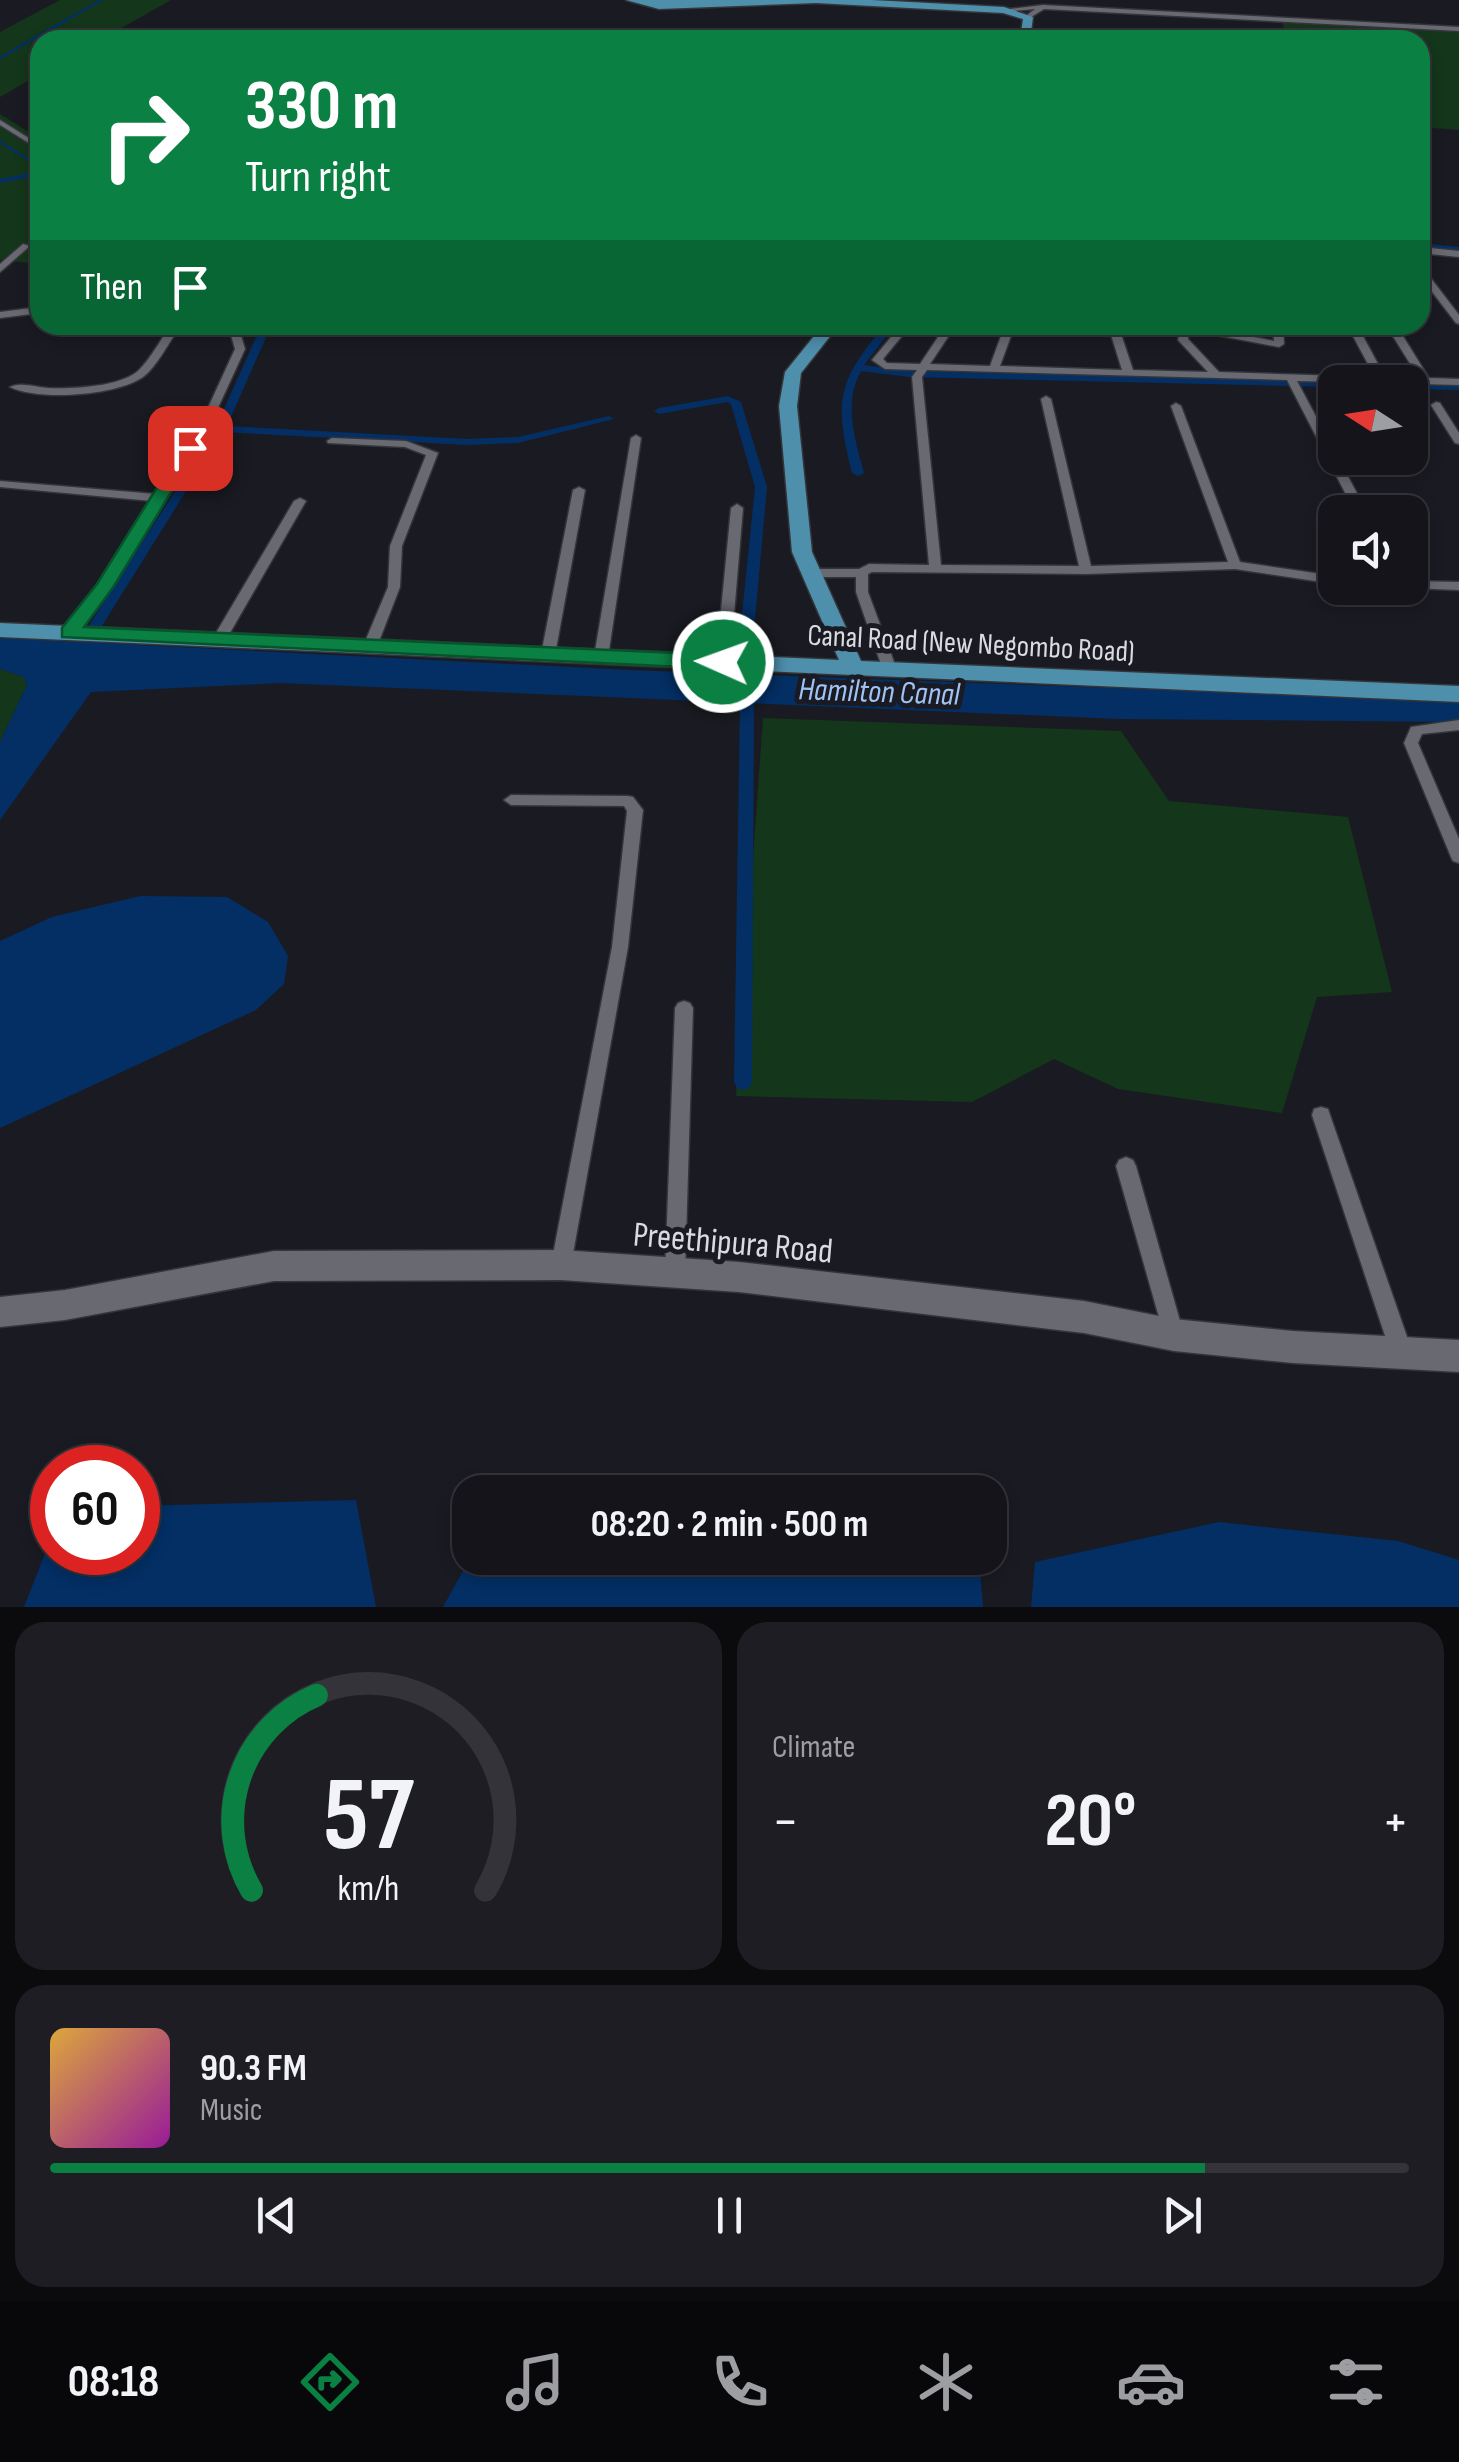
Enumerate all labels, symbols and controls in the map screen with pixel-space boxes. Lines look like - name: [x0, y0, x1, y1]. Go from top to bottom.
- text: 330 m: [245, 65, 398, 149]
- icon: right: [80, 70, 210, 200]
- text: Turn right: [245, 150, 391, 205]
- icon: arrive: [163, 260, 218, 315]
- text: Then: [80, 265, 143, 310]
- north arrow: [1318, 365, 1428, 475]
- map controls: [1318, 365, 1428, 605]
- pin: [148, 406, 233, 491]
- icon: arrive: [163, 421, 218, 476]
- button: sound: [1318, 495, 1428, 605]
- position arrow: [671, 610, 775, 714]
- street label: Canal Road (New Negombo Road): [806, 617, 1135, 671]
- water label: Hamilton Canal: [798, 670, 962, 715]
- street label: Preethipura Road: [631, 1213, 835, 1274]
- speed limit sign: 60: [30, 1445, 160, 1575]
- text: 08:20 · 2 min · 500 m: [591, 1502, 868, 1547]
- text: Climate: [772, 1728, 855, 1767]
- text: 57: [323, 1754, 415, 1879]
- text: 20°: [1044, 1777, 1137, 1868]
- text: −: [772, 1789, 799, 1856]
- text: +: [1382, 1789, 1409, 1856]
- text: km/h: [338, 1868, 399, 1911]
- text: 90.3 FM: [200, 2046, 307, 2091]
- text: Music: [200, 2091, 263, 2130]
- icon: previous: [249, 2188, 304, 2243]
- icon: pause: [702, 2188, 757, 2243]
- icon: next: [1155, 2188, 1210, 2243]
- icon: directions: [295, 2347, 365, 2417]
- icon: music: [500, 2347, 570, 2417]
- icon: phone: [705, 2347, 775, 2417]
- icon: climate: [911, 2347, 981, 2417]
- icon: car: [1116, 2347, 1186, 2417]
- icon: filters: [1321, 2347, 1391, 2417]
- text: 08:18: [68, 2355, 159, 2410]

